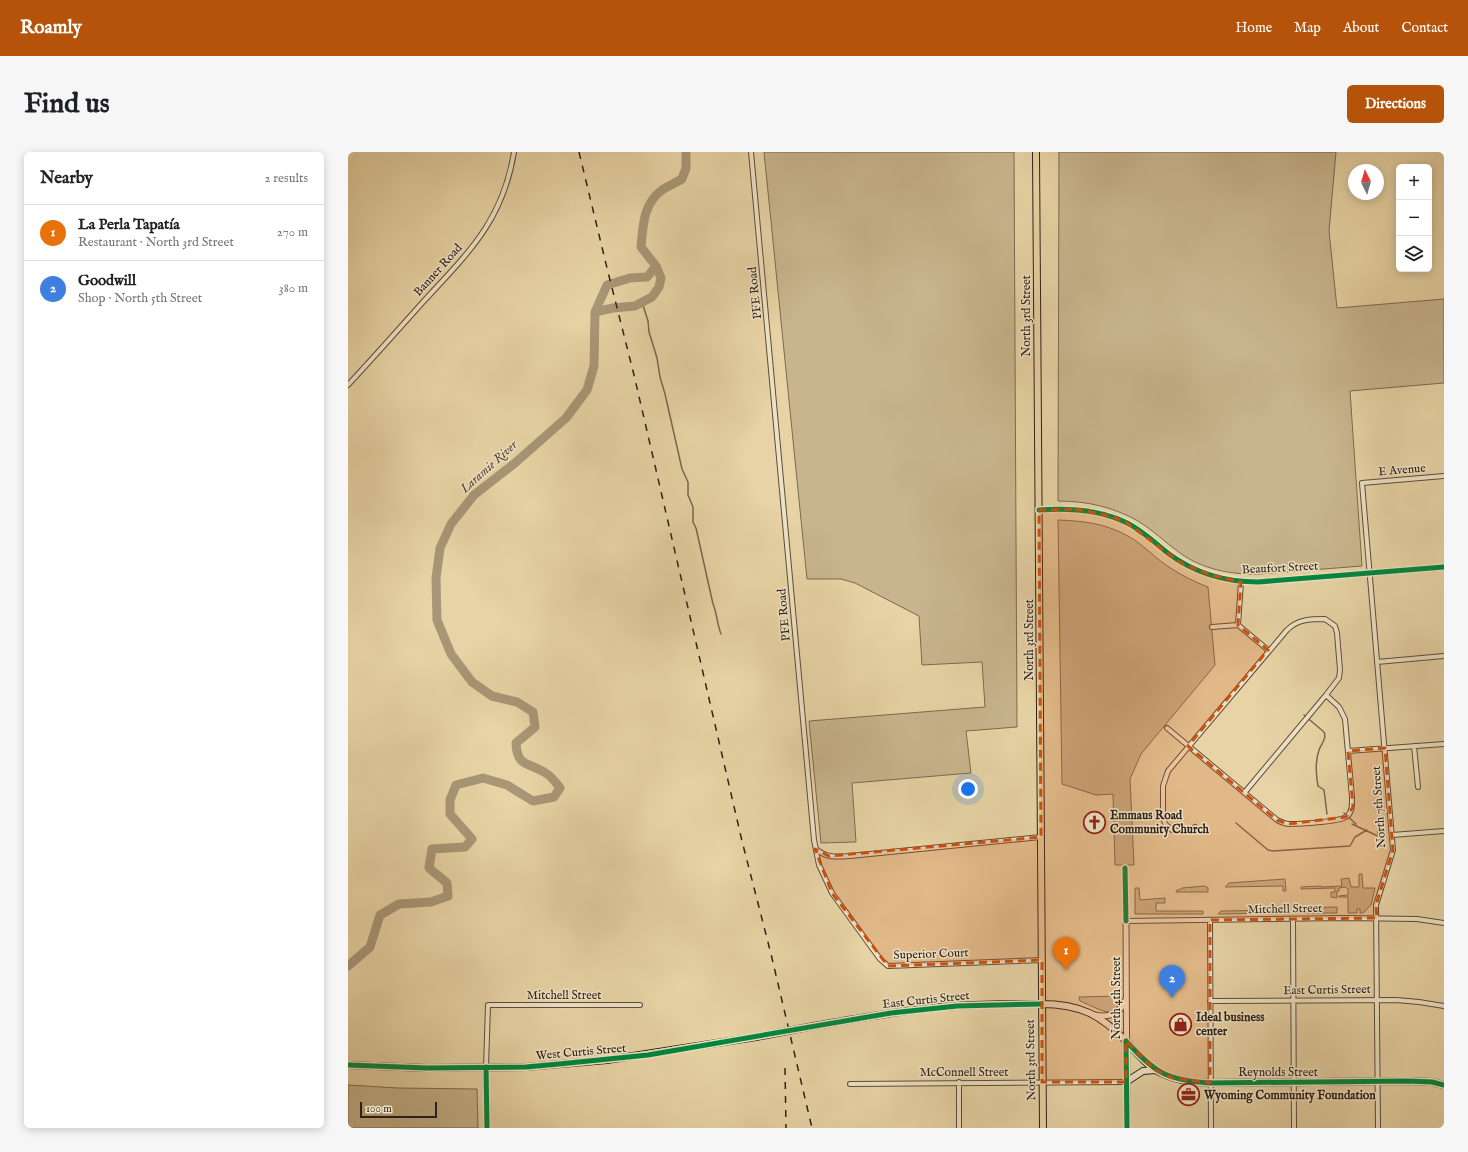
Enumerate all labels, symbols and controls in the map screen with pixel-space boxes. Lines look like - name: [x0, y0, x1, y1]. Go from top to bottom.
- text: Roamly: [20, 16, 82, 40]
- text: Home: [1236, 19, 1272, 37]
- text: Map: [1294, 19, 1321, 37]
- text: About: [1343, 19, 1379, 37]
- text: Contact: [1401, 19, 1448, 37]
- button: Directions: [1347, 85, 1444, 123]
- text: Find us: [24, 87, 110, 122]
- north arrow: [1348, 164, 1384, 200]
- map controls: [1396, 164, 1432, 272]
- button: +: [1396, 164, 1432, 200]
- text: Nearby: [40, 168, 93, 189]
- text: 2 results: [264, 170, 308, 187]
- button: −: [1396, 200, 1432, 236]
- text: La Perla Tapatía: [78, 215, 180, 234]
- text: 1: [51, 224, 55, 241]
- text: 270 m: [277, 224, 308, 241]
- text: Restaurant · North 3rd Street: [78, 234, 234, 251]
- button: layers: [1396, 236, 1432, 272]
- street label: Banner Road: [410, 240, 466, 299]
- street label: PFE Road: [745, 265, 765, 320]
- text: Goodwill: [78, 271, 136, 290]
- street label: North 3rd Street: [1019, 275, 1034, 357]
- text: 2: [50, 280, 56, 297]
- text: 380 m: [279, 280, 308, 297]
- text: Shop · North 5th Street: [78, 290, 202, 307]
- water label: Laramie River: [456, 436, 522, 498]
- street label: E Avenue: [1378, 460, 1427, 480]
- street label: Beaufort Street: [1241, 559, 1319, 577]
- street label: PFE Road: [774, 588, 794, 642]
- street label: North 3rd Street: [1022, 599, 1037, 681]
- street label: North 7th Street: [1369, 765, 1389, 849]
- your location: [958, 779, 978, 799]
- place label: Emmaus Road Community Church: [1110, 808, 1210, 838]
- church icon: Emmaus Road Community Church: [1081, 809, 1107, 835]
- street label: Mitchell Street: [1248, 901, 1322, 917]
- pin: 1: [1053, 937, 1079, 970]
- street label: Superior Court: [893, 945, 969, 964]
- street label: North 4th Street: [1109, 957, 1124, 1039]
- pin: 2: [1159, 965, 1185, 998]
- street label: East Curtis Street: [1283, 982, 1371, 998]
- street label: Mitchell Street: [527, 988, 601, 1003]
- street label: East Curtis Street: [882, 988, 970, 1012]
- place label: Ideal business center: [1196, 1010, 1265, 1039]
- shop icon: Ideal business center: [1168, 1011, 1194, 1037]
- street label: North 3rd Street: [1023, 1019, 1039, 1101]
- street label: West Curtis Street: [535, 1041, 627, 1063]
- street label: McConnell Street: [920, 1065, 1008, 1080]
- street label: Reynolds Street: [1238, 1065, 1318, 1080]
- office icon: Wyoming Community Foundation: [1176, 1082, 1202, 1108]
- place label: Wyoming Community Foundation: [1203, 1088, 1376, 1104]
- scale bar: [360, 1100, 437, 1119]
- text: 100 m: [366, 1102, 392, 1116]

